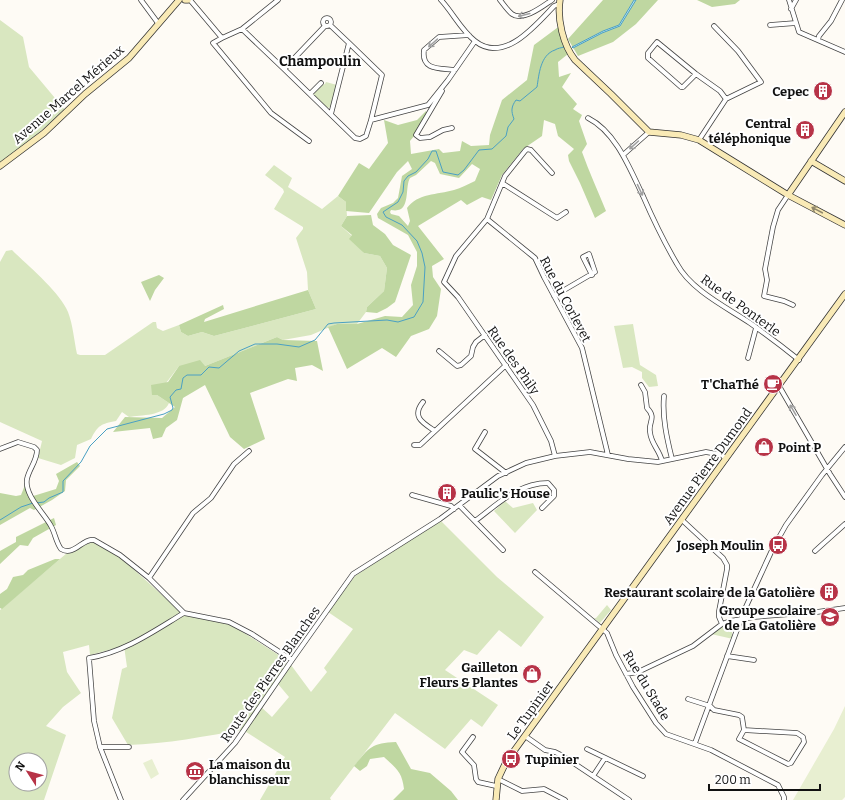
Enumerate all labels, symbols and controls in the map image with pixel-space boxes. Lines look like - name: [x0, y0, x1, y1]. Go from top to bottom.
- one-way arrow: [518, 11, 531, 19]
- one-way arrow: [427, 38, 438, 47]
- street label: Avenue Marcel Mérieux: [10, 42, 127, 147]
- district label: Champoulin: [279, 53, 361, 70]
- building icon: Cepec: [812, 80, 834, 102]
- place label: Cepec: [772, 84, 809, 99]
- place label: Central téléphonique: [709, 116, 791, 146]
- building icon: Central téléphonique: [794, 119, 816, 141]
- one-way arrow: [629, 140, 639, 150]
- one-way arrow: [637, 184, 644, 196]
- one-way arrow: [811, 206, 823, 213]
- street label: Rue du Corlevet: [537, 254, 595, 345]
- street label: Rue de Ponterle: [698, 271, 783, 339]
- street label: Rue des Phily: [485, 323, 543, 397]
- cafe icon: T'ChaThé: [762, 373, 784, 395]
- place label: T'ChaThé: [701, 377, 759, 392]
- one-way arrow: [789, 404, 797, 416]
- street label: Avenue Pierre Dumond: [660, 405, 755, 528]
- shop icon: Point P: [753, 436, 775, 458]
- place label: Point P: [778, 440, 821, 455]
- building icon: Paulic's House: [436, 482, 458, 504]
- place label: Paulic's House: [461, 486, 550, 501]
- bus stop icon: Joseph Moulin: [767, 534, 789, 556]
- place label: Joseph Moulin: [676, 538, 765, 553]
- building icon: Restaurant scolaire de la Gatolière: [818, 581, 840, 603]
- place label: Restaurant scolaire de la Gatolière: [604, 585, 815, 600]
- place label: Groupe scolaire de La Gatolière: [719, 603, 816, 633]
- street label: Route des Pierres Blanches: [218, 604, 323, 745]
- school or university icon: Groupe scolaire de La Gatolière: [819, 606, 841, 628]
- street label: Rue du Stade: [620, 648, 673, 723]
- place label: Gailleton Fleurs & Plantes: [420, 660, 519, 690]
- shop icon: Gailleton Fleurs & Plantes: [521, 663, 543, 685]
- street label: Le Tupinier: [504, 678, 557, 742]
- bus stop icon: Tupinier: [500, 748, 522, 770]
- north arrow: [8, 752, 48, 792]
- place label: Tupinier: [525, 752, 579, 767]
- place label: La maison du blanchisseur: [209, 757, 290, 787]
- text: N: [13, 759, 28, 774]
- museum icon: La maison du blanchisseur: [184, 760, 206, 782]
- scale bar: [709, 766, 820, 792]
- text: 200 m: [715, 773, 751, 787]

